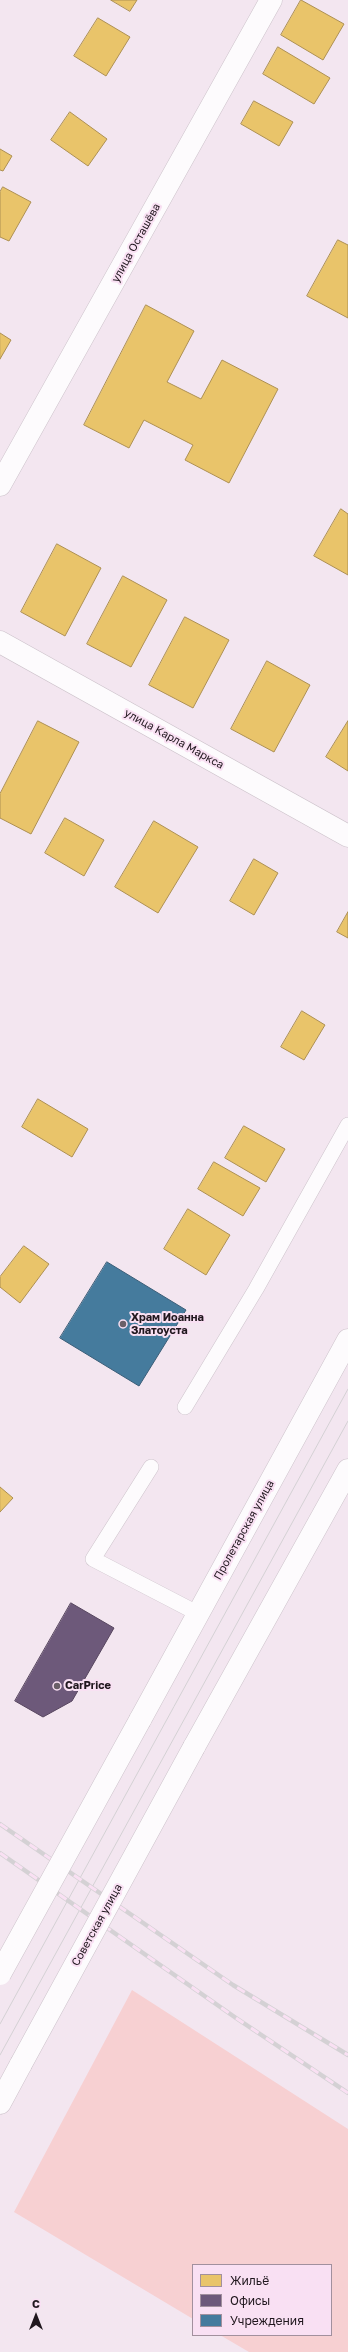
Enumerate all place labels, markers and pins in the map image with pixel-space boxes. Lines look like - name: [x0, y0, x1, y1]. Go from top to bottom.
- place label: Храм Иоанна Златоуста: [131, 1311, 204, 1337]
- marker: Храм Иоанна Златоуста: [118, 1319, 128, 1329]
- place label: CarPrice: [65, 1679, 111, 1693]
- marker: CarPrice: [52, 1681, 62, 1691]

